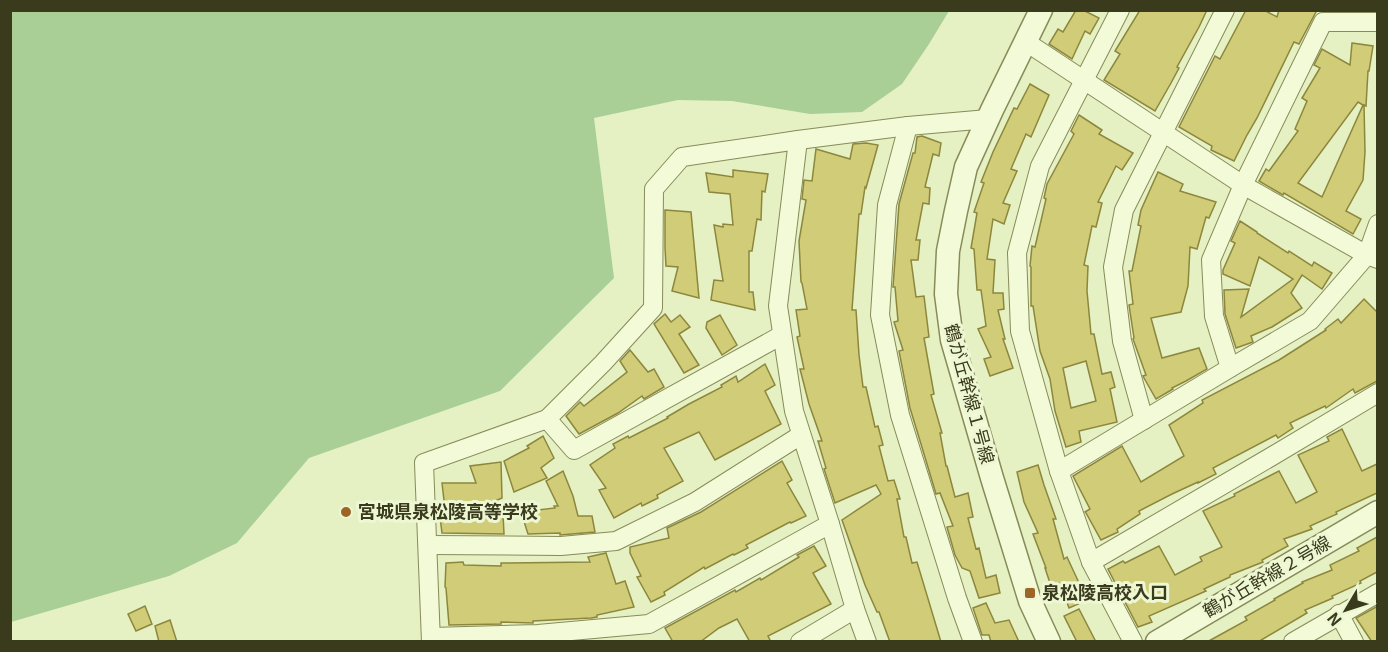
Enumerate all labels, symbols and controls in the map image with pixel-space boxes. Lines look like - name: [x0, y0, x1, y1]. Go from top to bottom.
- street label: 鶴が丘幹線１号線: [940, 321, 1002, 466]
- place label: 宮城県泉松陵高等学校: [358, 497, 538, 523]
- marker: 宮城県泉松陵高等学校: [339, 505, 353, 519]
- street label: 鶴が丘幹線２号線: [1197, 528, 1335, 623]
- place label: 泉松陵高校入口: [1042, 578, 1168, 604]
- north arrow: [1316, 580, 1376, 640]
- marker: 泉松陵高校入口: [1023, 586, 1037, 600]
- text: N: [1320, 608, 1347, 632]

